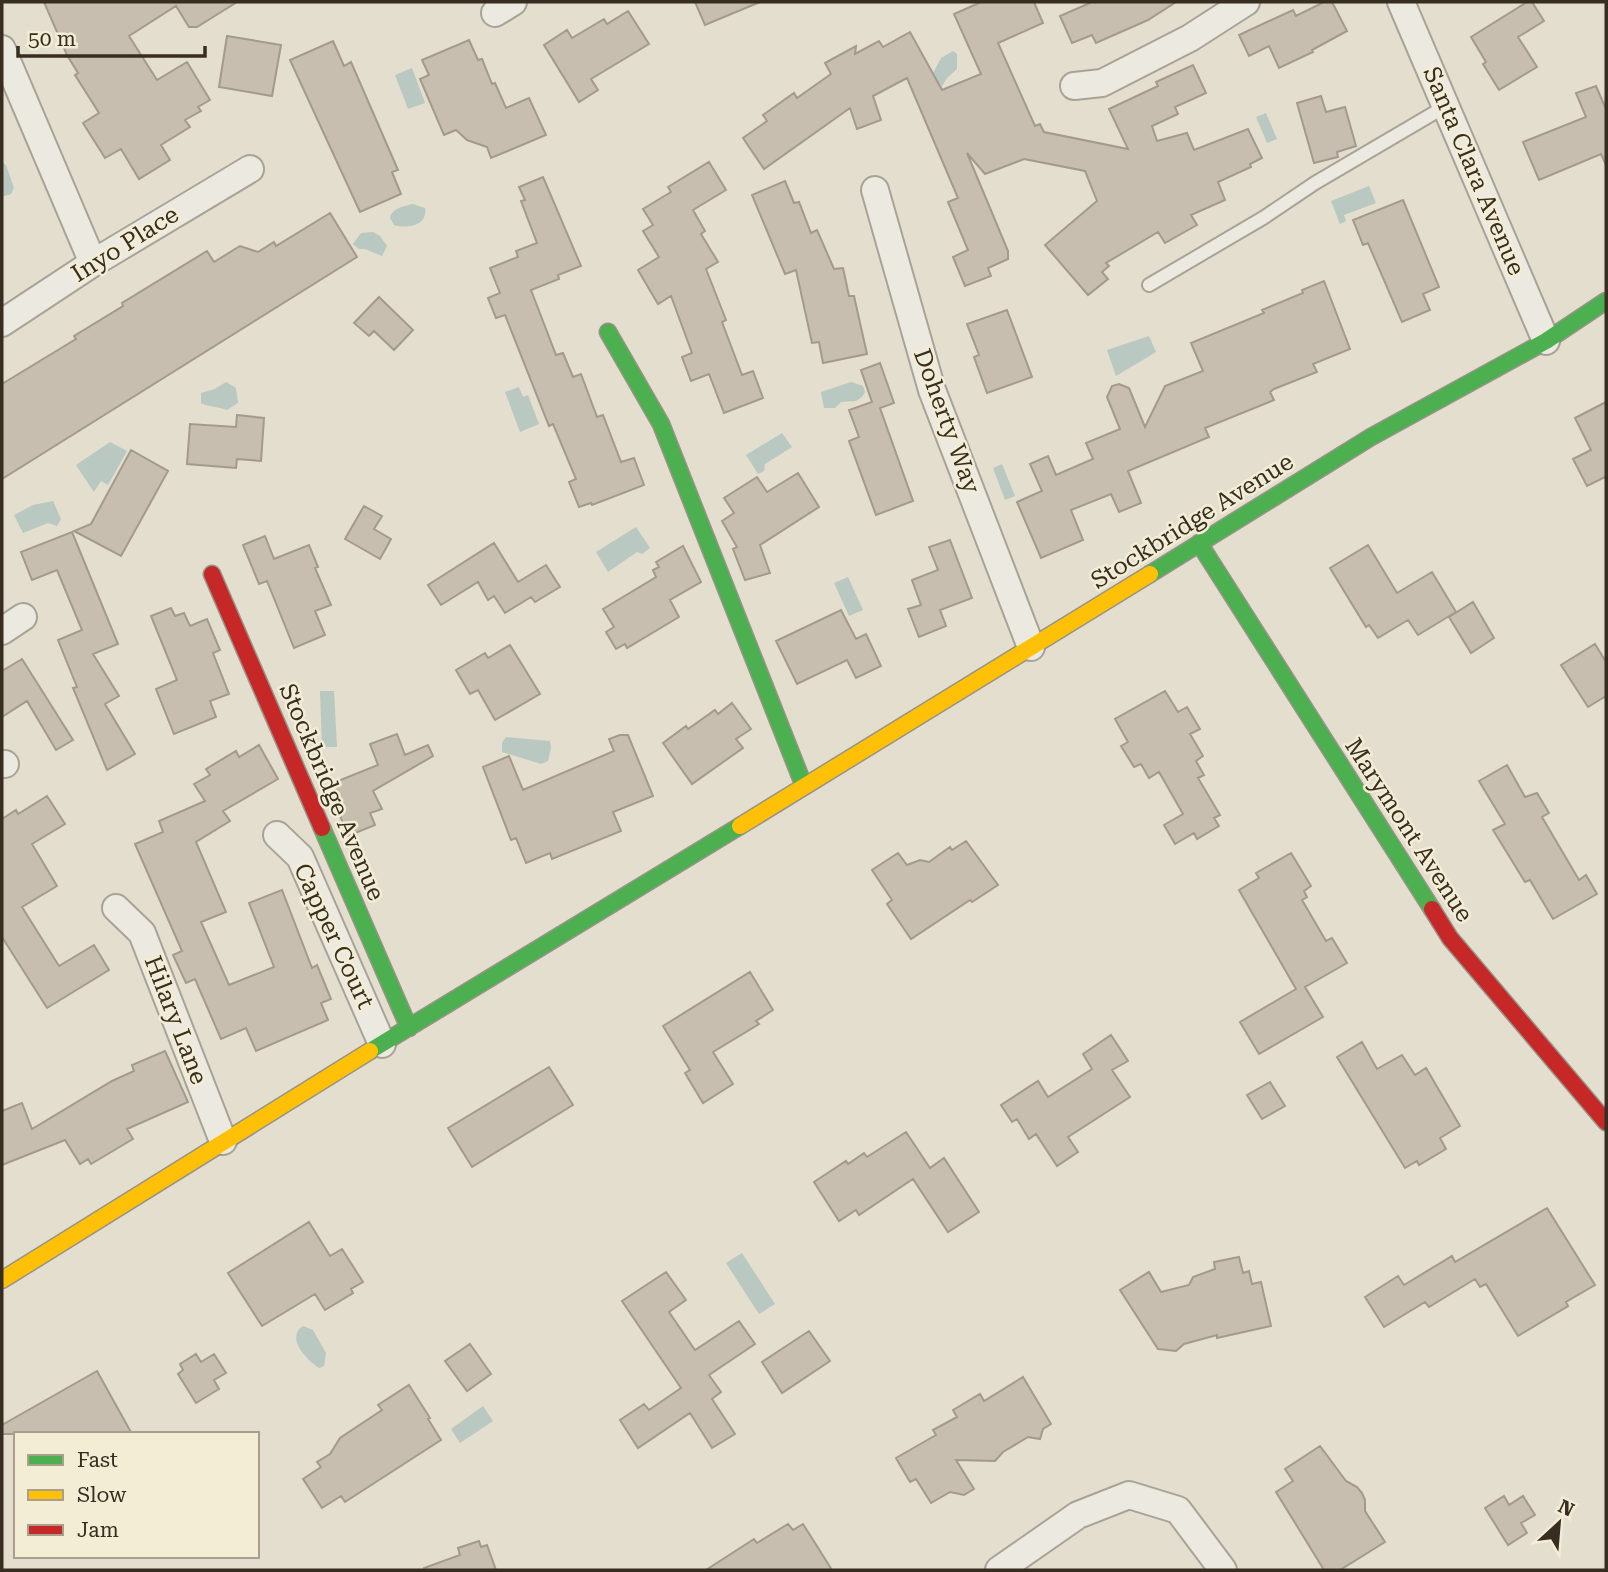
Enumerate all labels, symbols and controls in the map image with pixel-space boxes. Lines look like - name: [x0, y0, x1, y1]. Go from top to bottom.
- scale bar: [18, 14, 205, 58]
- text: 50 m: [28, 27, 76, 51]
- street label: Santa Clara Avenue: [1417, 62, 1531, 280]
- street label: Inyo Place: [66, 200, 184, 288]
- street label: Doherty Way: [908, 345, 986, 498]
- street label: Stockbridge Avenue: [1086, 447, 1298, 595]
- street label: Stockbridge Avenue: [274, 679, 390, 905]
- street label: Marymont Avenue: [1339, 733, 1479, 927]
- street label: Capper Court: [288, 859, 380, 1013]
- street label: Hilary Lane: [139, 952, 213, 1088]
- legend: [14, 1432, 259, 1558]
- text: Fast: [77, 1448, 118, 1472]
- text: Slow: [77, 1483, 127, 1507]
- north arrow: [1524, 1488, 1594, 1558]
- text: N: [1555, 1495, 1578, 1522]
- text: Jam: [77, 1518, 119, 1542]

